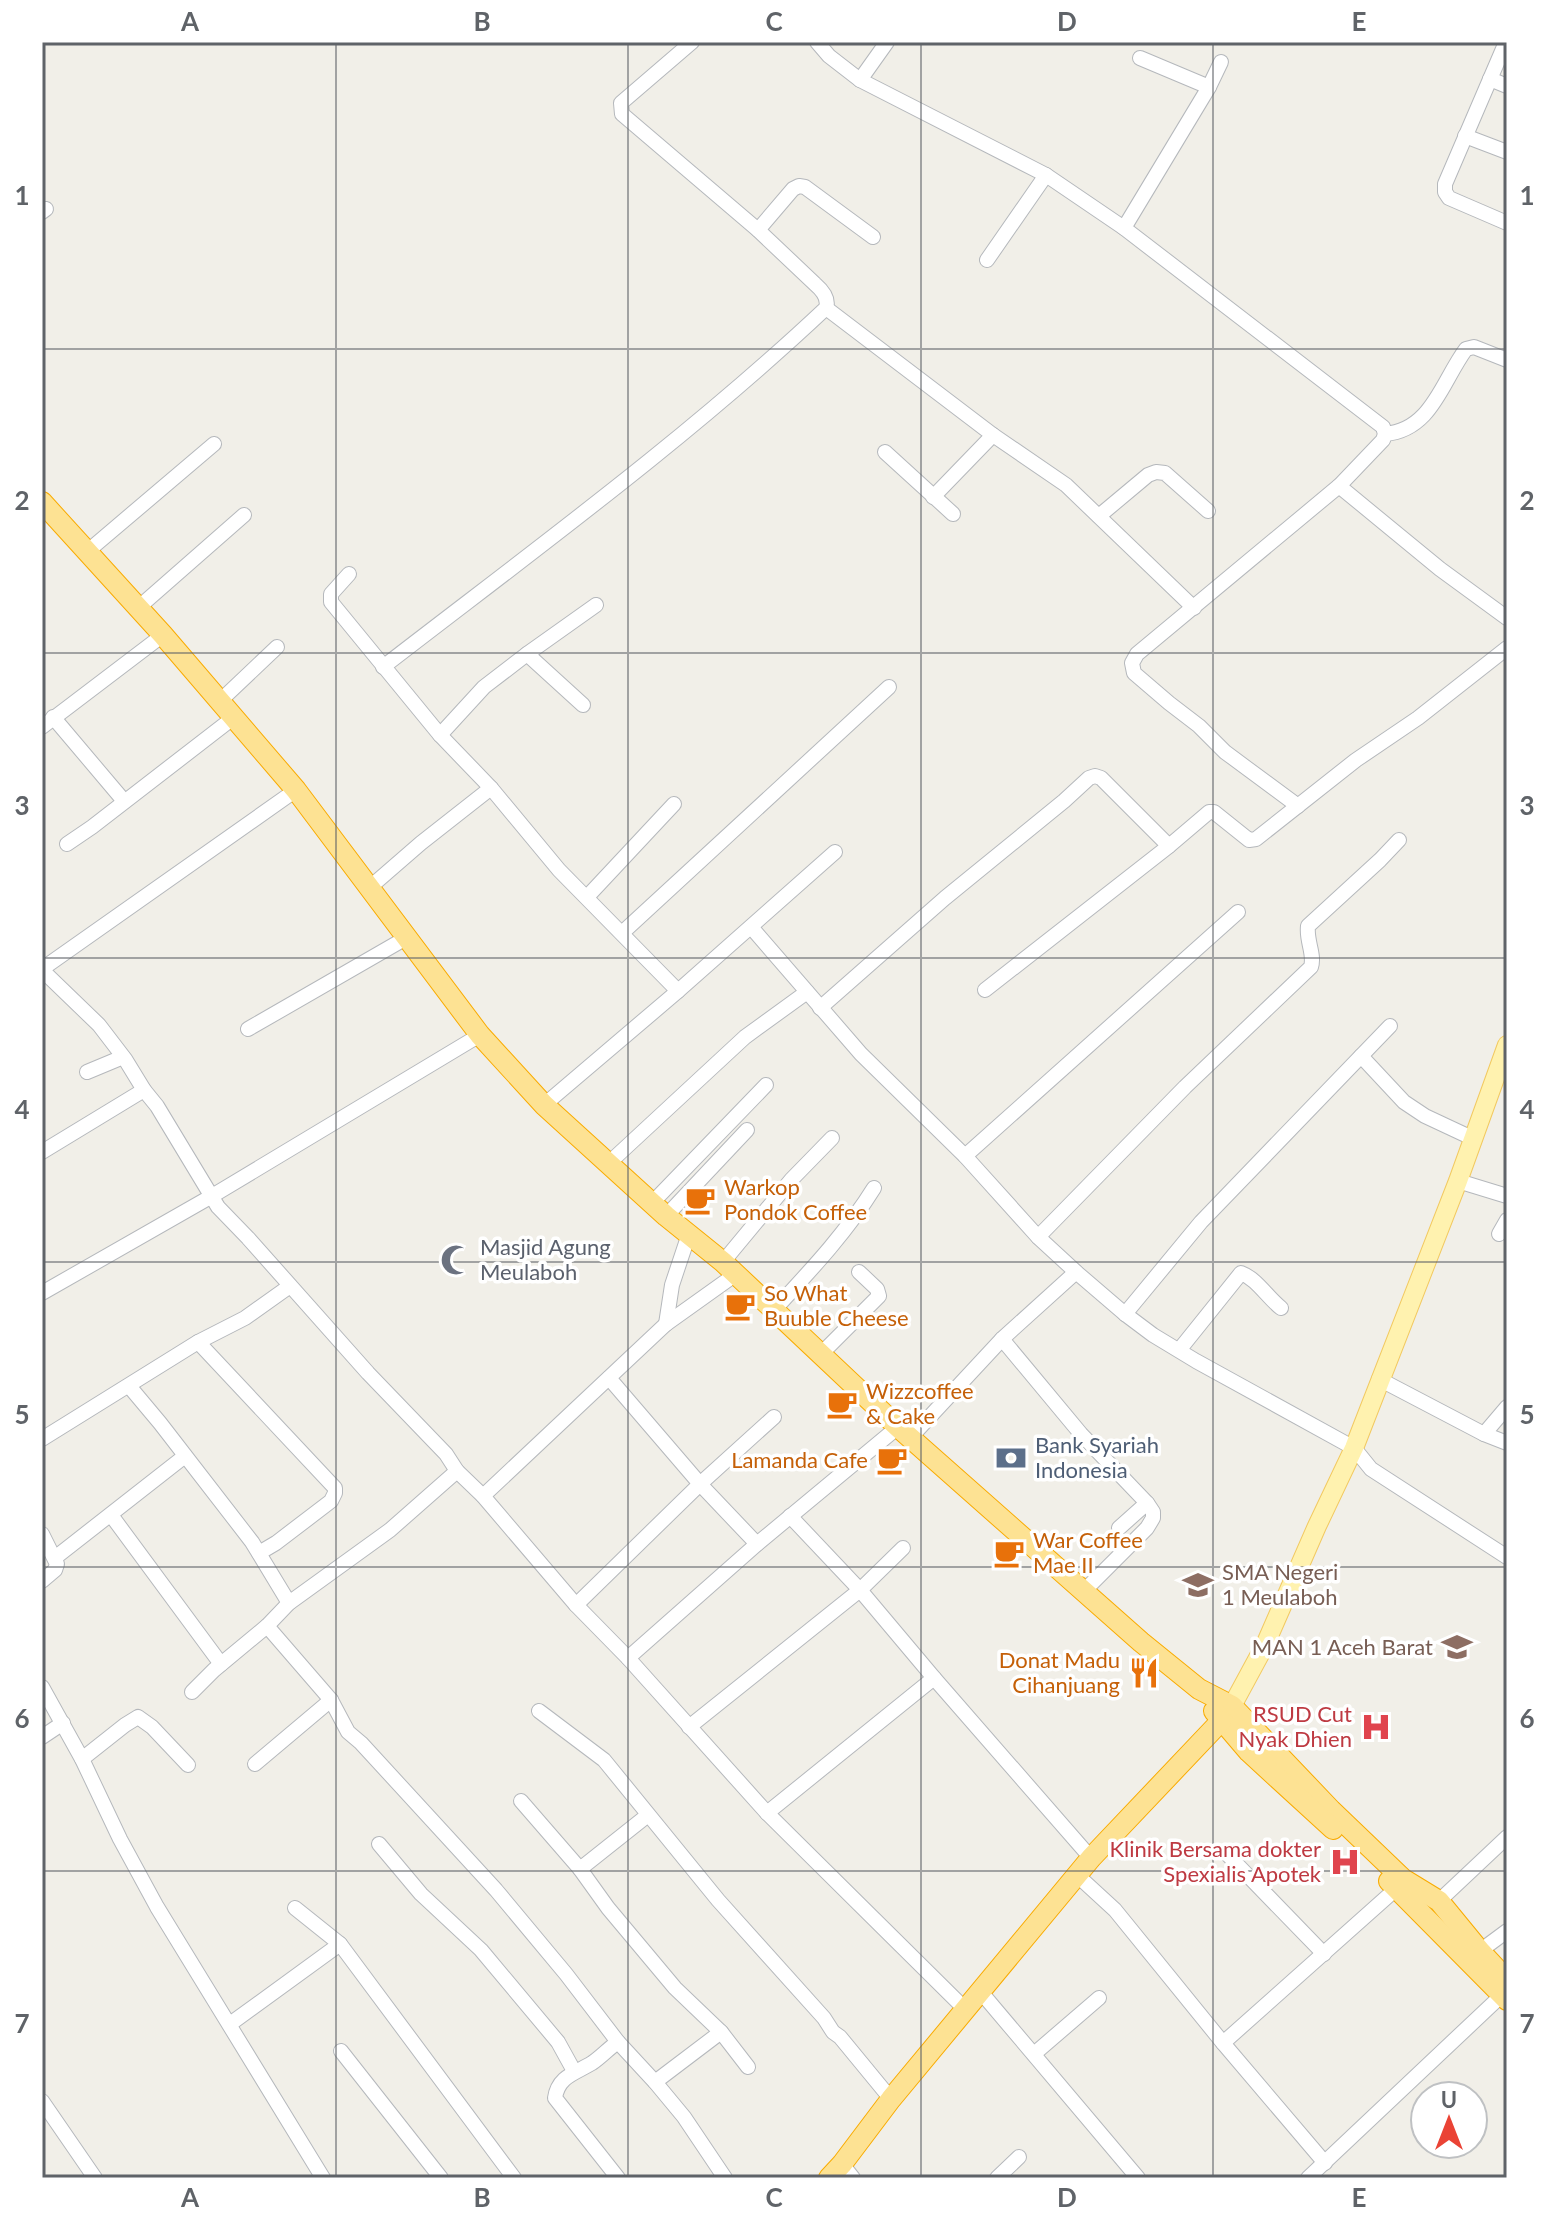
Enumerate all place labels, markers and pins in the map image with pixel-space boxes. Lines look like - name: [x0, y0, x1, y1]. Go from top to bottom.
- place label: Warkop Pondok Coffee: [724, 1173, 867, 1225]
- cafe icon: Warkop Pondok Coffee: [683, 1183, 717, 1217]
- place label: Masjid Agung Meulaboh: [480, 1233, 611, 1285]
- mosque icon: Masjid Agung Meulaboh: [439, 1243, 473, 1277]
- place label: So What Buuble Cheese: [764, 1279, 909, 1331]
- cafe icon: So What Buuble Cheese: [723, 1289, 757, 1323]
- place label: Wizzcoffee & Cake: [866, 1377, 974, 1429]
- cafe icon: Wizzcoffee & Cake: [825, 1387, 859, 1421]
- place label: Bank Syariah Indonesia: [1035, 1431, 1159, 1483]
- bank icon: Bank Syariah Indonesia: [994, 1441, 1028, 1475]
- cafe icon: Lamanda Cafe: [875, 1443, 909, 1477]
- place label: Lamanda Cafe: [731, 1446, 868, 1473]
- place label: War Coffee Mae II: [1033, 1526, 1143, 1578]
- cafe icon: War Coffee Mae II: [992, 1536, 1026, 1570]
- place label: SMA Negeri 1 Meulaboh: [1222, 1558, 1338, 1610]
- school or university icon: SMA Negeri 1 Meulaboh: [1181, 1568, 1215, 1602]
- school or university icon: MAN 1 Aceh Barat: [1440, 1630, 1474, 1664]
- place label: MAN 1 Aceh Barat: [1252, 1633, 1433, 1660]
- place label: Donat Madu Cihanjuang: [999, 1646, 1120, 1698]
- restaurant icon: Donat Madu Cihanjuang: [1127, 1656, 1161, 1690]
- place label: RSUD Cut Nyak Dhien: [1239, 1700, 1352, 1752]
- hospital icon: RSUD Cut Nyak Dhien: [1359, 1710, 1393, 1744]
- place label: Klinik Bersama dokter Spexialis Apotek: [1109, 1835, 1322, 1887]
- hospital icon: Klinik Bersama dokter Spexialis Apotek: [1328, 1845, 1362, 1879]

